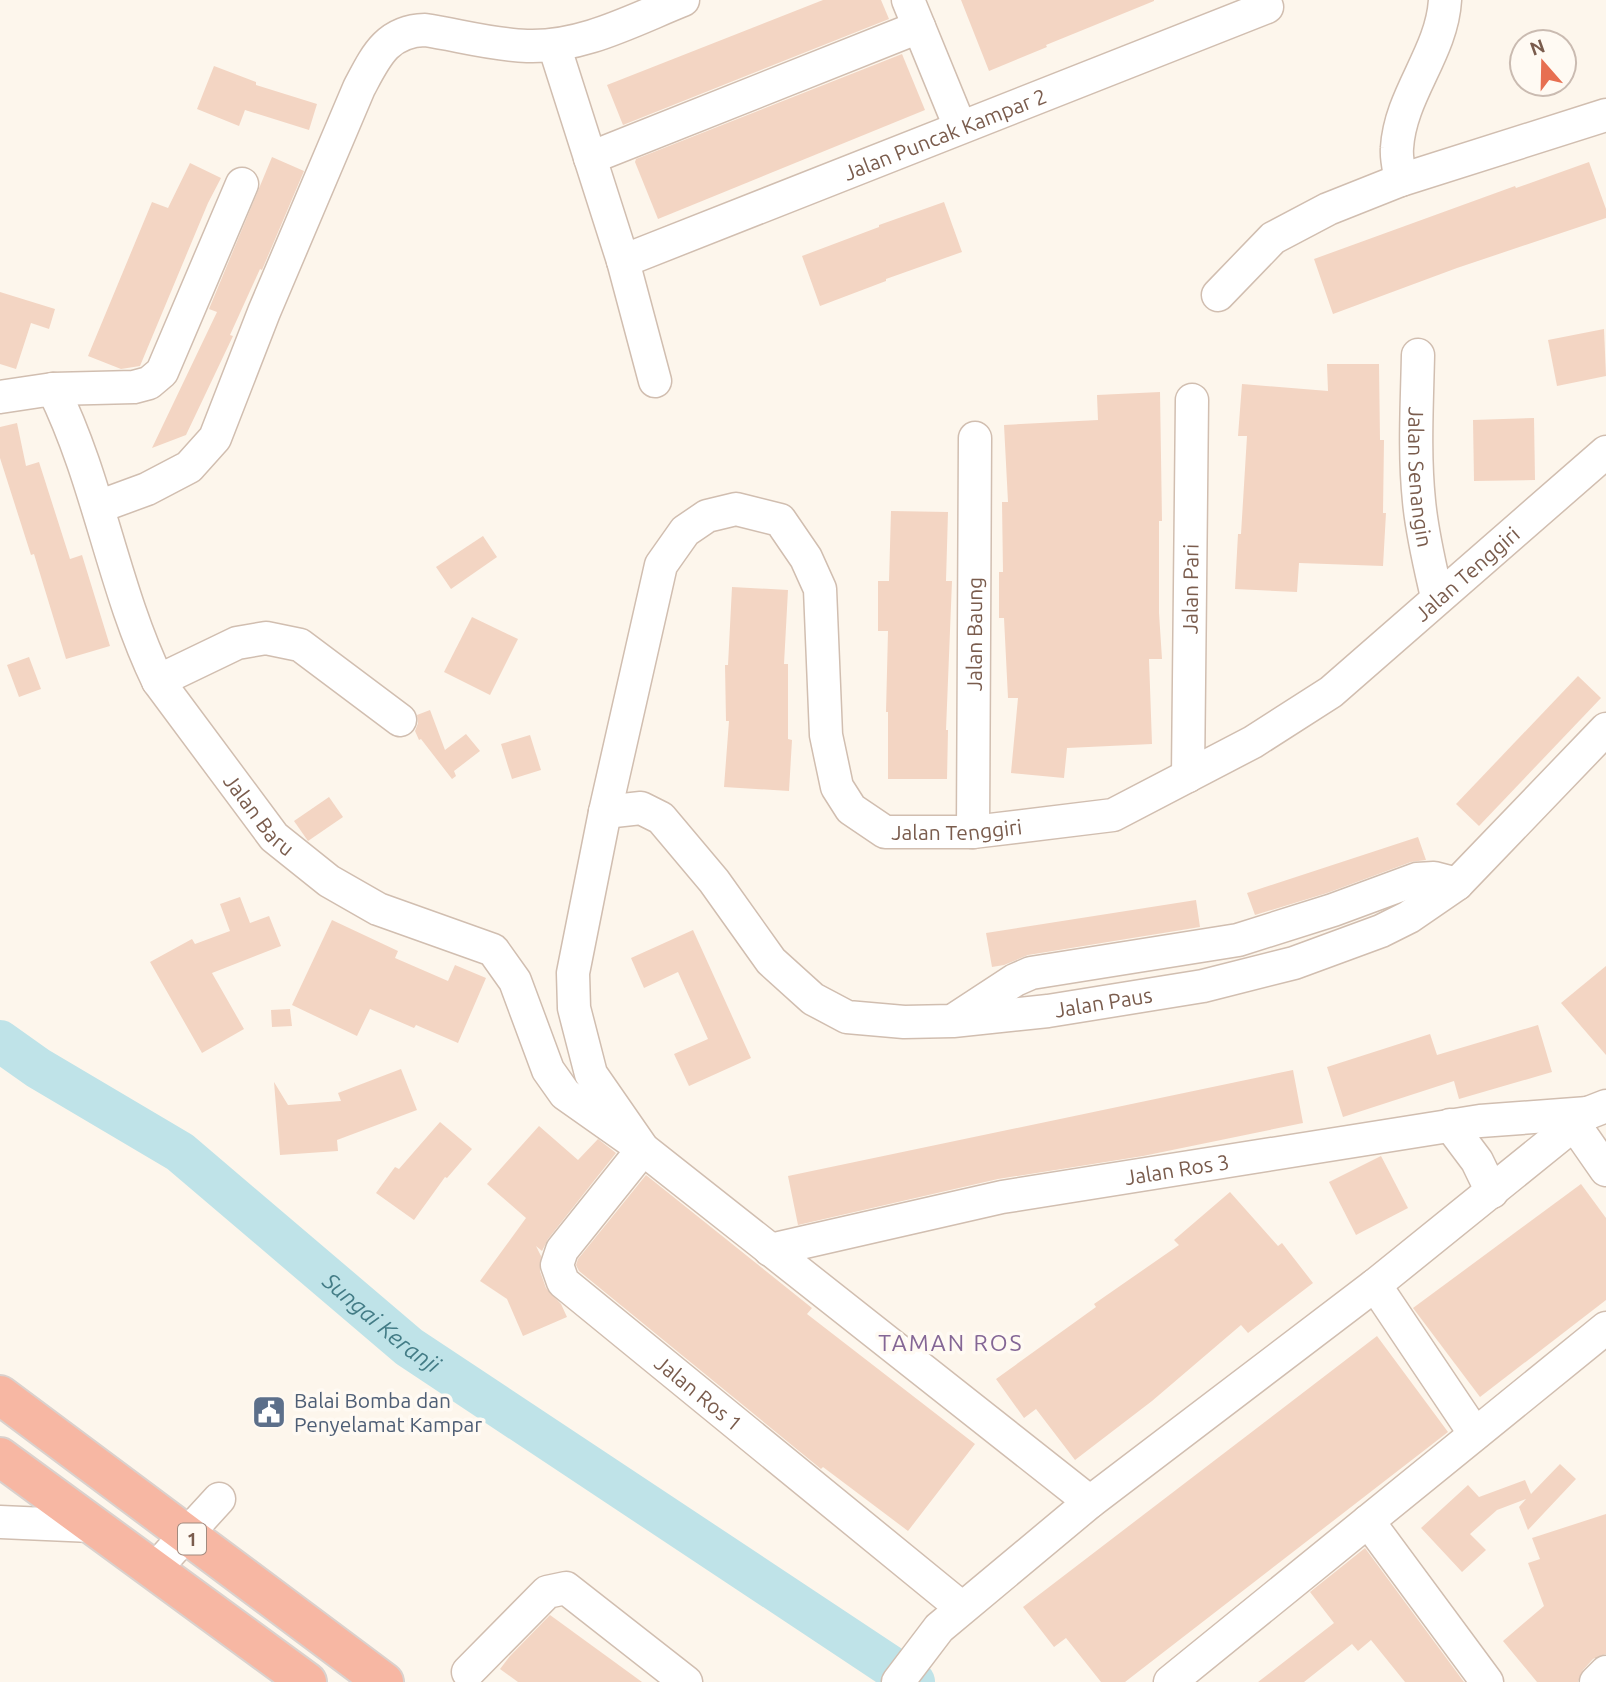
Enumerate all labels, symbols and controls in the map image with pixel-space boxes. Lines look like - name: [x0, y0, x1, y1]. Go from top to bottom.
- north arrow: [1508, 28, 1578, 98]
- text: N: [1527, 34, 1548, 60]
- street label: Jalan Puncak Kampar 2: [840, 83, 1050, 185]
- street label: Jalan Senangin: [1404, 406, 1438, 549]
- street label: Jalan Tenggiri: [1410, 521, 1524, 626]
- street label: Jalan Pari: [1178, 544, 1202, 634]
- street label: Jalan Baung: [962, 577, 986, 691]
- street label: Jalan Baru: [219, 769, 299, 860]
- street label: Jalan Tenggiri: [891, 814, 1023, 845]
- street label: Jalan Paus: [1053, 982, 1154, 1022]
- street label: Jalan Ros 3: [1123, 1149, 1231, 1189]
- water label: Sungai Keranji: [318, 1267, 446, 1378]
- district label: TAMAN ROS: [878, 1330, 1024, 1355]
- street label: Jalan Ros 1: [650, 1350, 747, 1436]
- place label: Balai Bomba dan Penyelamat Kampar: [294, 1388, 482, 1436]
- public building icon: Balai Bomba dan Penyelamat Kampar: [250, 1393, 288, 1431]
- road number: 1: [178, 1524, 206, 1554]

